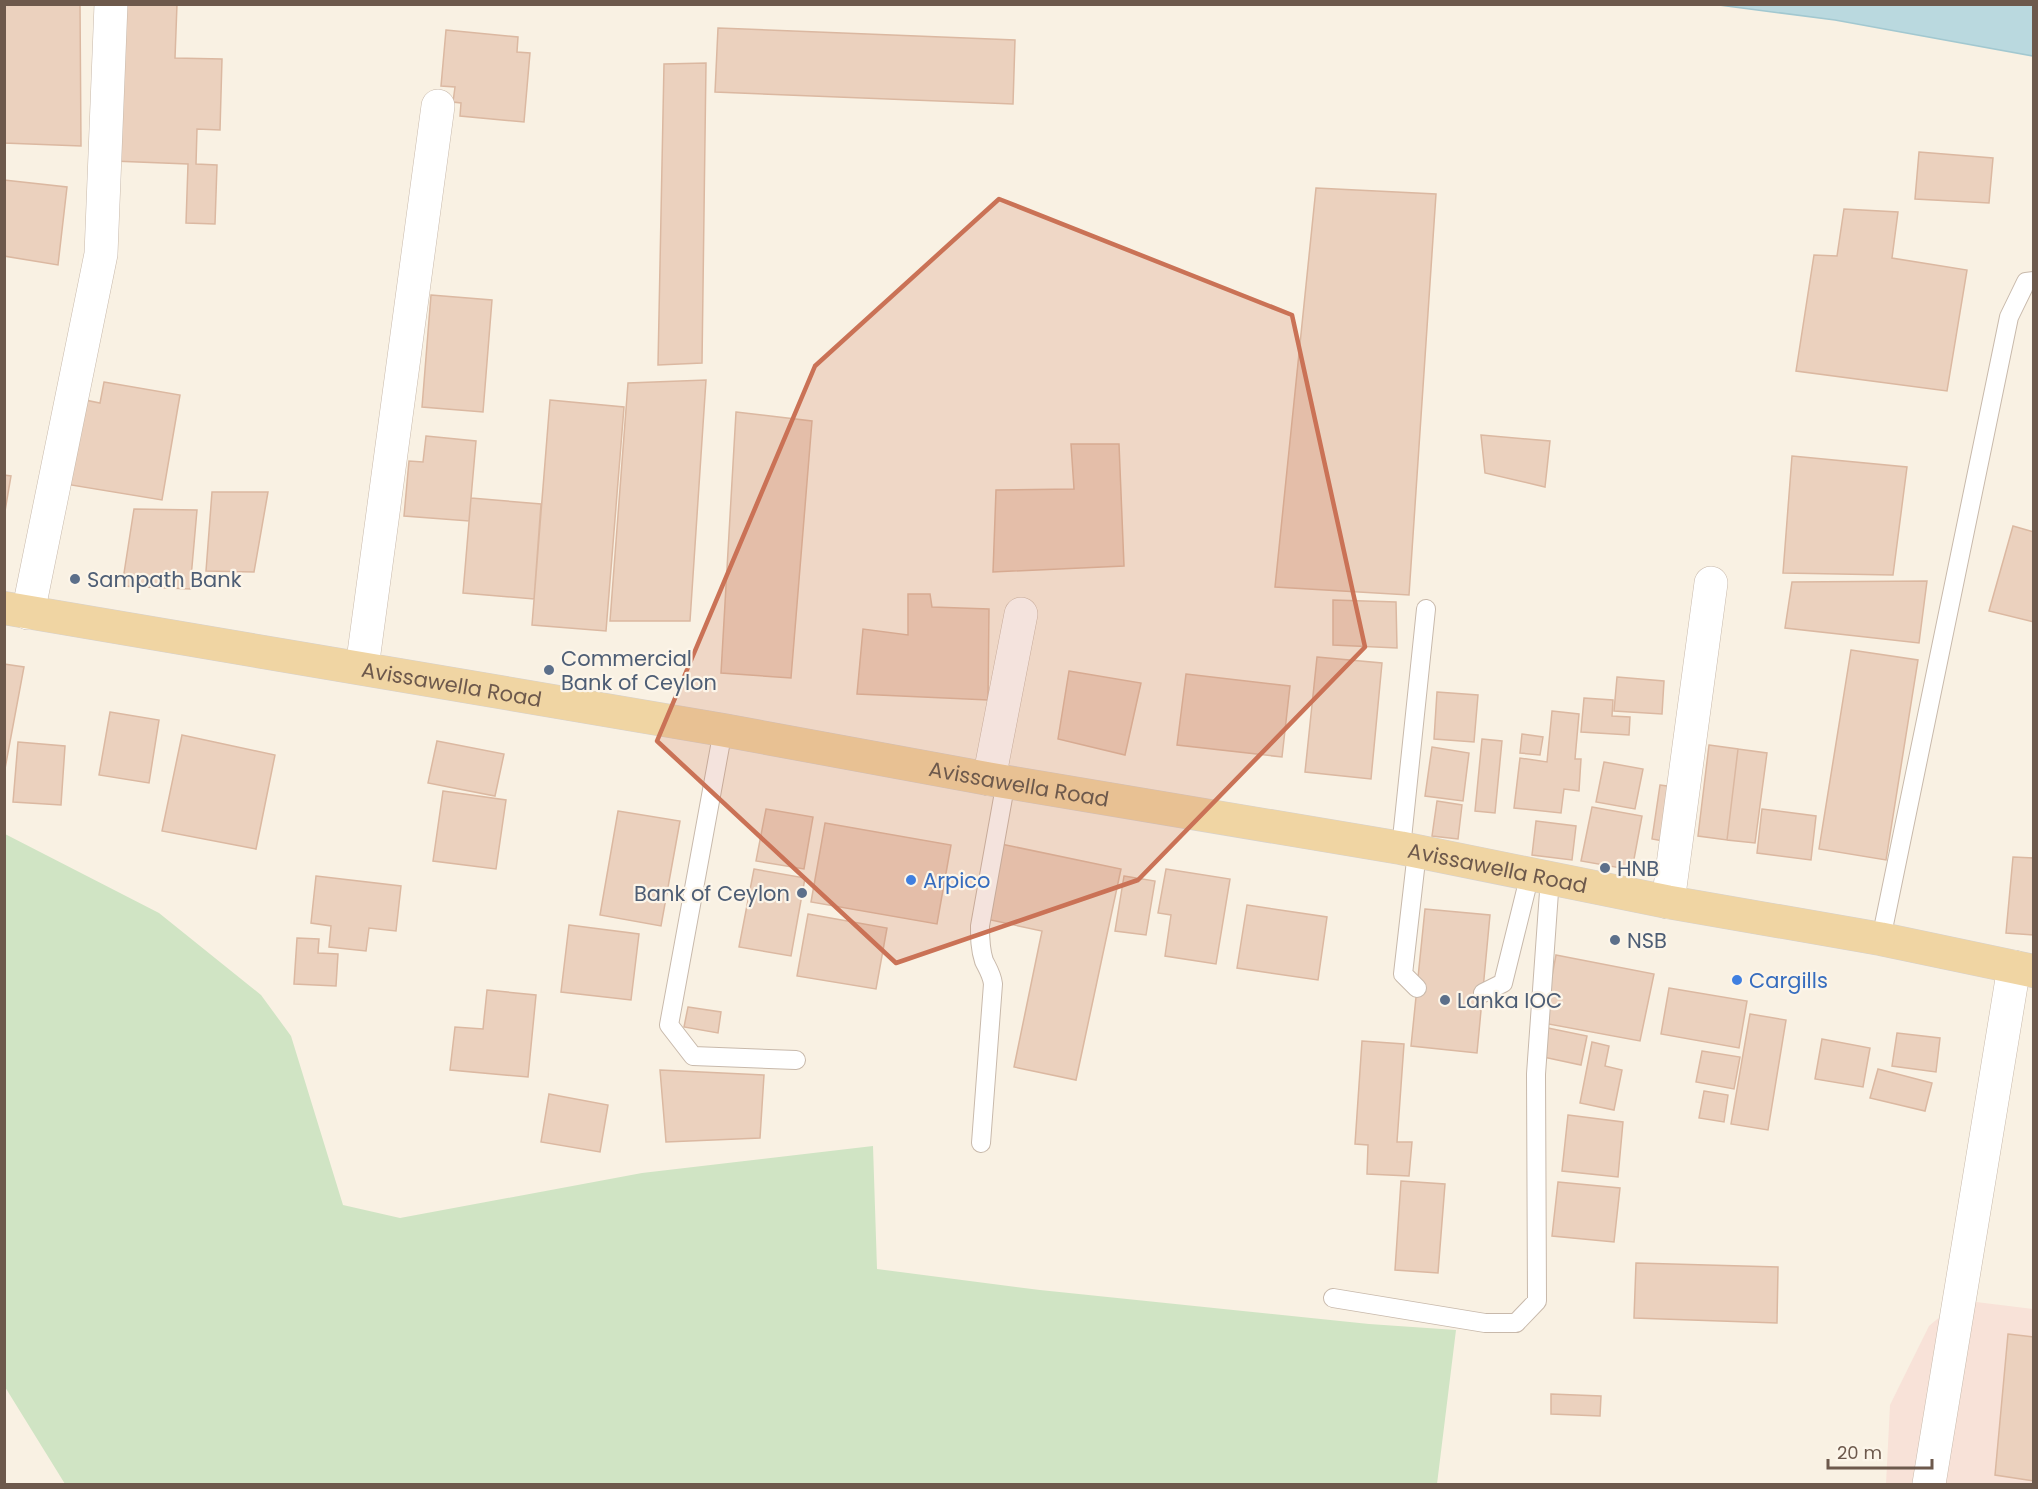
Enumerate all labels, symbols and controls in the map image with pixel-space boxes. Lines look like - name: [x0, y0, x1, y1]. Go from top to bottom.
- place label: Sampath Bank: [87, 565, 242, 594]
- marker: Sampath Bank: [68, 572, 82, 586]
- place label: Commercial Bank of Ceylon: [561, 644, 717, 697]
- street label: Avissawella Road: [359, 654, 544, 713]
- marker: Commercial Bank of Ceylon: [542, 663, 556, 677]
- street label: Avissawella Road: [926, 754, 1111, 813]
- street label: Avissawella Road: [1405, 835, 1590, 900]
- place label: HNB: [1617, 854, 1659, 883]
- marker: HNB: [1598, 861, 1612, 875]
- place label: Arpico: [923, 866, 991, 895]
- marker: Arpico: [904, 873, 918, 887]
- place label: Bank of Ceylon: [634, 879, 790, 908]
- marker: Bank of Ceylon: [795, 886, 809, 900]
- place label: NSB: [1627, 926, 1667, 955]
- marker: NSB: [1608, 933, 1622, 947]
- place label: Cargills: [1749, 966, 1828, 995]
- marker: Cargills: [1730, 973, 1744, 987]
- place label: Lanka IOC: [1457, 986, 1562, 1015]
- marker: Lanka IOC: [1438, 993, 1452, 1007]
- scale bar: [1828, 1432, 1932, 1470]
- text: 20 m: [1837, 1440, 1882, 1465]

